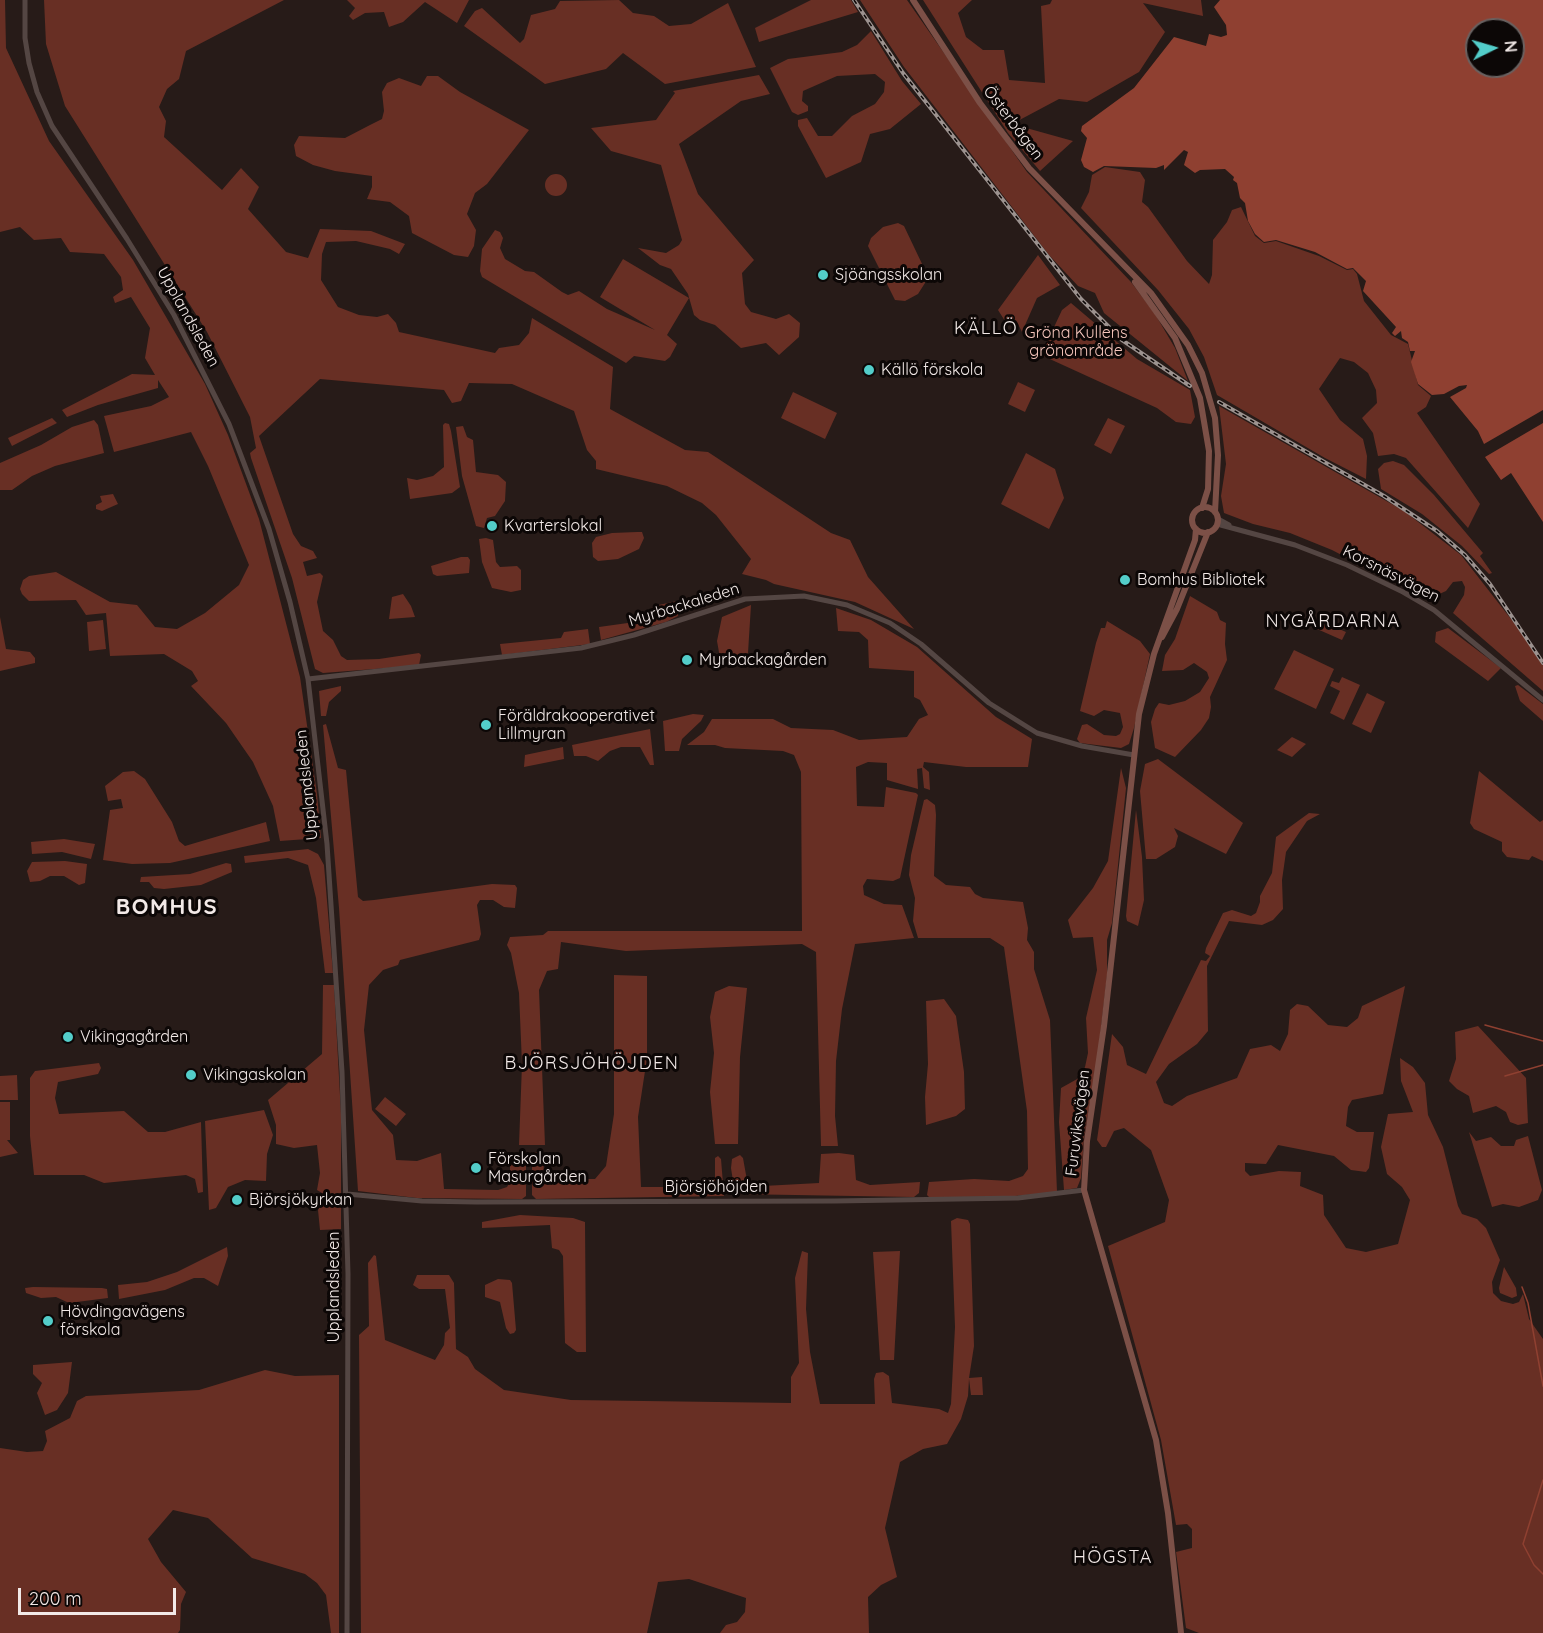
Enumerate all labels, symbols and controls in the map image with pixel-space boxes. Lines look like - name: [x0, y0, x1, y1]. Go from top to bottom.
- north arrow: [1465, 18, 1525, 78]
- text: N: [1500, 40, 1521, 53]
- street label: Österbågen: [979, 82, 1047, 164]
- street label: Upplandsleden: [153, 264, 223, 370]
- place label: Sjöängsskolan: [835, 265, 942, 285]
- marker: Sjöängsskolan: [816, 268, 830, 282]
- district label: KÄLLÖ: [954, 318, 1018, 340]
- park label: Gröna Kullens grönområde: [1025, 323, 1127, 361]
- place label: Källö förskola: [881, 360, 983, 380]
- marker: Källö förskola: [862, 363, 876, 377]
- place label: Kvarterslokal: [504, 516, 602, 536]
- marker: Kvarterslokal: [485, 519, 499, 533]
- street label: Korsnäsvägen: [1339, 541, 1443, 607]
- place label: Bomhus Bibliotek: [1137, 570, 1265, 590]
- marker: Bomhus Bibliotek: [1118, 573, 1132, 587]
- street label: Myrbackaleden: [626, 579, 742, 631]
- district label: NYGÅRDARNA: [1265, 611, 1401, 633]
- place label: Myrbackagården: [699, 650, 827, 670]
- marker: Myrbackagården: [680, 653, 694, 667]
- place label: Föräldrakooperativet Lillmyran: [498, 706, 655, 744]
- marker: Föräldrakooperativet Lillmyran: [479, 718, 493, 732]
- street label: Upplandsleden: [292, 729, 322, 841]
- district label: BOMHUS: [116, 894, 218, 920]
- place label: Vikingagården: [80, 1027, 188, 1047]
- marker: Vikingagården: [61, 1030, 75, 1044]
- district label: BJÖRSJÖHÖJDEN: [505, 1053, 679, 1075]
- place label: Vikingaskolan: [203, 1065, 306, 1085]
- marker: Vikingaskolan: [184, 1068, 198, 1082]
- street label: Furuviksvägen: [1062, 1069, 1094, 1177]
- place label: Förskolan Masurgården: [488, 1149, 587, 1187]
- marker: Förskolan Masurgården: [469, 1161, 483, 1175]
- street label: Björsjöhöjden: [664, 1177, 768, 1197]
- place label: Björsjökyrkan: [249, 1190, 352, 1210]
- marker: Björsjökyrkan: [230, 1193, 244, 1207]
- street label: Upplandsleden: [324, 1231, 344, 1343]
- place label: Hövdingavägens förskola: [60, 1302, 185, 1340]
- marker: Hövdingavägens förskola: [41, 1314, 55, 1328]
- district label: HÖGSTA: [1073, 1547, 1153, 1569]
- scale bar: [21, 1576, 178, 1614]
- text: 200 m: [29, 1587, 82, 1610]

